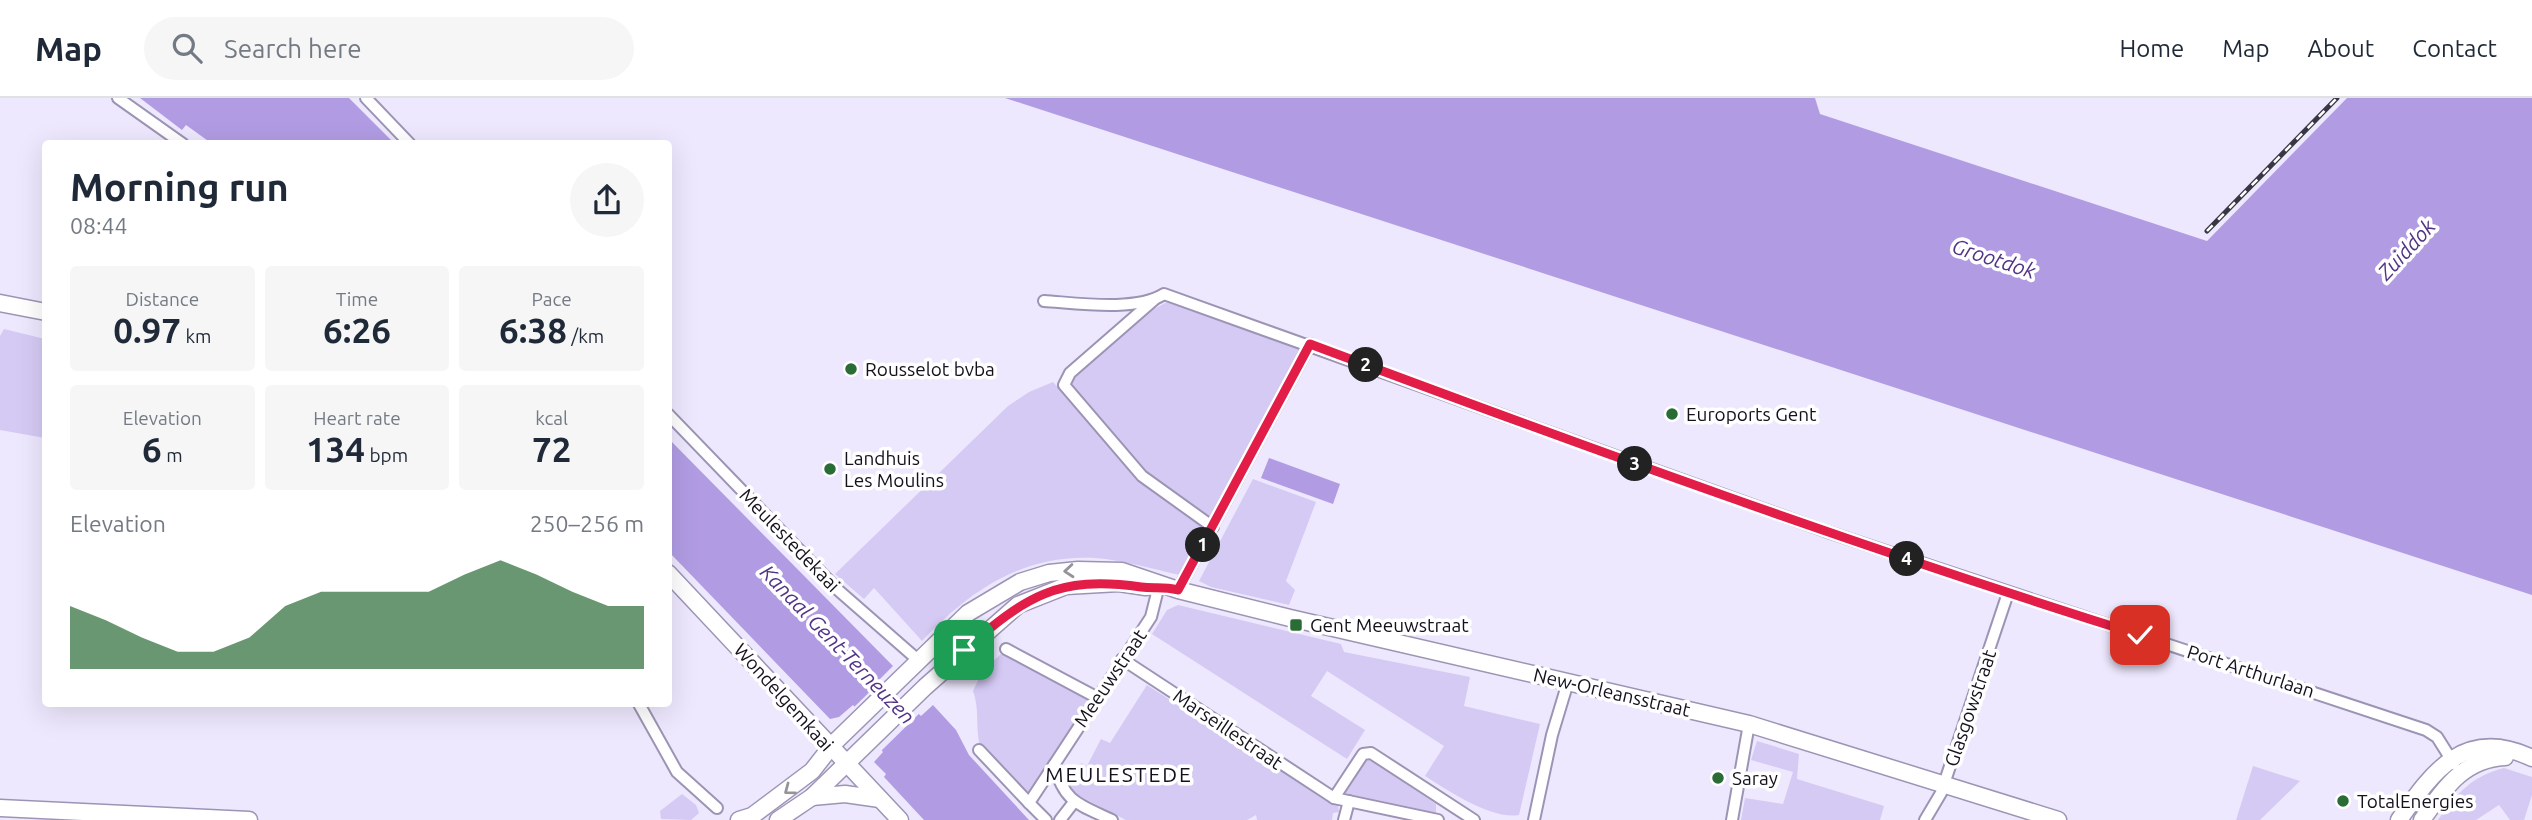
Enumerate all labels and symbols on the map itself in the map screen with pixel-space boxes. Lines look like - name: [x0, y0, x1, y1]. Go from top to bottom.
- water label: Zuiddok: [2371, 214, 2440, 285]
- water label: Grootdok: [1949, 233, 2039, 283]
- pin: 2: [1348, 348, 1384, 382]
- place label: Rousselot bvba: [865, 358, 995, 380]
- marker: Rousselot bvba: [843, 361, 859, 377]
- place label: Euroports Gent: [1686, 403, 1817, 425]
- marker: Euroports Gent: [1664, 406, 1680, 422]
- pin: 3: [1618, 446, 1652, 482]
- place label: Landhuis Les Moulins: [844, 447, 944, 491]
- marker: Landhuis Les Moulins: [822, 461, 838, 477]
- street label: Meulestedekaai: [735, 484, 845, 596]
- pin: 1: [1186, 528, 1220, 562]
- pin: 4: [1890, 542, 1924, 576]
- water label: Kanaal Gent-Terneuzen: [756, 560, 920, 728]
- one-way arrow: [1063, 563, 1074, 578]
- pin: [2110, 605, 2170, 665]
- place label: Gent Meeuwstraat: [1310, 614, 1469, 636]
- marker: Gent Meeuwstraat: [1288, 617, 1304, 633]
- pin: [934, 620, 994, 680]
- street label: Meeuwstraat: [1069, 625, 1151, 731]
- street label: Wondelgemkaai: [730, 639, 838, 755]
- street label: Port Arthurlaan: [2185, 640, 2317, 702]
- street label: Glasgowstraat: [1940, 646, 2000, 769]
- street label: New-Orleansstraat: [1531, 663, 1693, 721]
- street label: Marseillestraat: [1169, 684, 1287, 774]
- district label: MEULESTEDE: [1045, 762, 1193, 786]
- place label: Saray: [1732, 767, 1778, 789]
- marker: Saray: [1710, 770, 1726, 786]
- one-way arrow: [784, 781, 797, 794]
- place label: TotalEnergies: [2357, 790, 2473, 812]
- marker: TotalEnergies: [2335, 793, 2351, 809]

